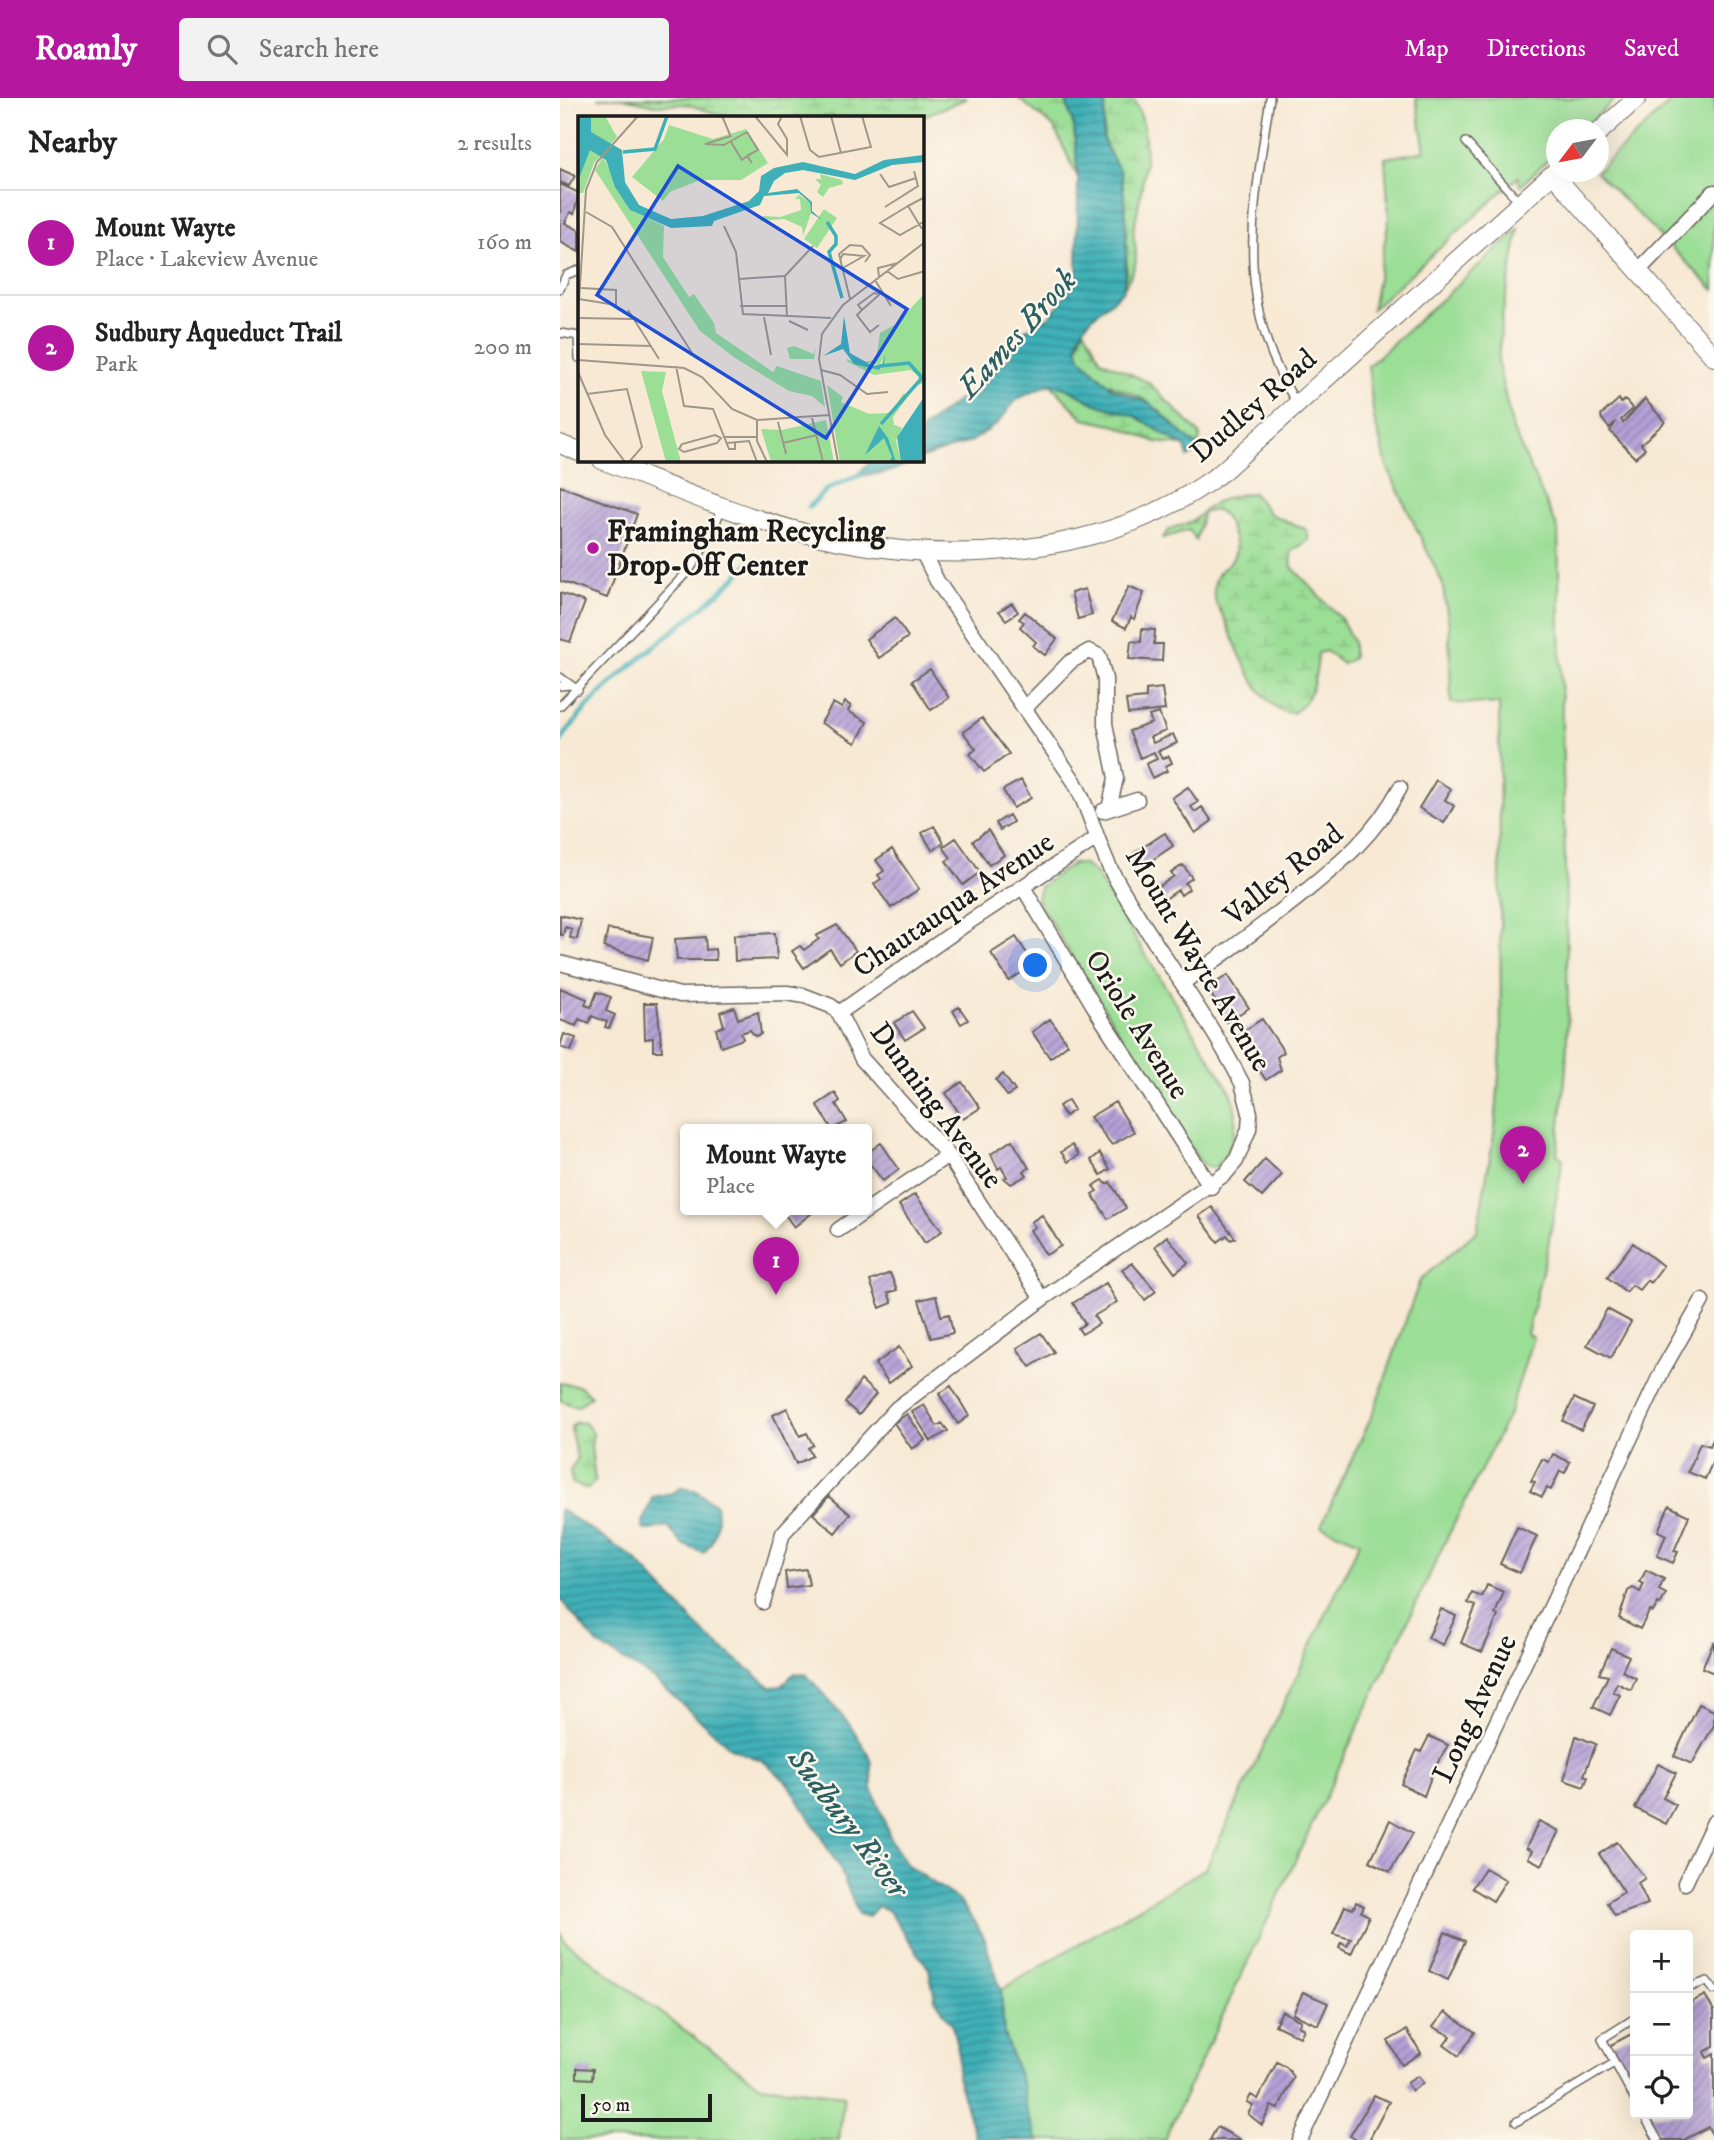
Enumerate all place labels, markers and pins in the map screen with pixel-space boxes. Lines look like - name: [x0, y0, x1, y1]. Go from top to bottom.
- place label: Framingham Recycling Drop-Off Center: [607, 514, 886, 585]
- marker: Framingham Recycling Drop-Off Center: [585, 540, 601, 556]
- pin: 2: [1500, 1126, 1546, 1184]
- pin: 1: [753, 1237, 799, 1295]

